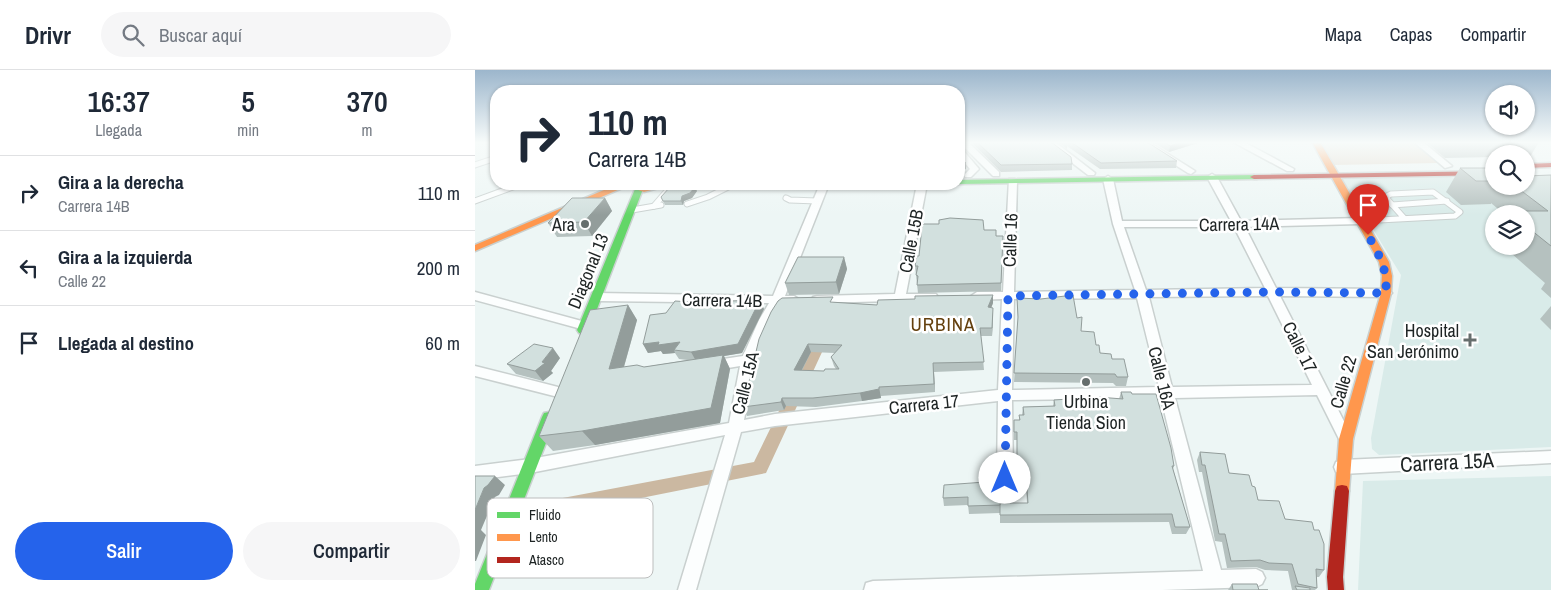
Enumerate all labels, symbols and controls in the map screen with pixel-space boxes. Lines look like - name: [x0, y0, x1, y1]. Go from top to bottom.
- search box: [101, 12, 451, 57]
- text: Drivr: [25, 19, 71, 51]
- icon: search: [119, 21, 147, 49]
- text: Buscar aquí: [159, 22, 242, 48]
- text: Mapa: [1325, 22, 1362, 47]
- text: Capas: [1390, 22, 1432, 47]
- text: Compartir: [1460, 22, 1526, 47]
- text: 16:37: [87, 81, 150, 121]
- text: 5: [241, 81, 255, 121]
- text: 370: [347, 81, 388, 121]
- map controls: [1485, 85, 1535, 255]
- button: sound: [1485, 85, 1535, 135]
- text: 110 m: [588, 99, 668, 146]
- icon: right: [505, 105, 570, 170]
- text: Llegada: [95, 119, 142, 141]
- text: min: [237, 119, 259, 141]
- text: m: [362, 119, 373, 141]
- text: Carrera 14B: [588, 144, 686, 174]
- button: search: [1485, 145, 1535, 195]
- text: Gira a la derecha: [58, 169, 184, 195]
- icon: right: [15, 179, 43, 207]
- text: 110 m: [418, 180, 460, 206]
- pin: [1347, 184, 1389, 235]
- icon: arrive: [1354, 191, 1382, 219]
- text: Carrera 14B: [58, 195, 129, 217]
- button: layers: [1485, 205, 1535, 255]
- street label: Calle 15B: [893, 207, 929, 275]
- street label: Carrera 14A: [1199, 211, 1280, 237]
- place label: Ara: [551, 212, 575, 237]
- street label: Calle 16: [997, 213, 1023, 267]
- marker: Ara: [579, 218, 591, 230]
- street label: Diagonal 13: [561, 229, 615, 313]
- text: Gira a la izquierda: [58, 244, 192, 270]
- icon: left: [15, 254, 43, 282]
- text: 200 m: [417, 255, 460, 281]
- text: Calle 22: [58, 270, 106, 292]
- street label: Carrera 14B: [682, 287, 763, 313]
- district label: URBINA: [911, 311, 975, 337]
- street label: Calle 17: [1277, 317, 1323, 377]
- place label: Hospital San Jerónimo: [1367, 318, 1459, 364]
- icon: arrive: [15, 329, 43, 357]
- text: Llegada al destino: [58, 330, 194, 356]
- text: 60 m: [425, 330, 460, 356]
- marker: Hospital San Jerónimo: [1463, 333, 1477, 347]
- street label: Calle 16A: [1142, 344, 1182, 412]
- street label: Calle 15A: [725, 349, 765, 417]
- street label: Calle 22: [1324, 353, 1362, 411]
- marker: Urbina Tienda Sion: [1080, 376, 1092, 388]
- street label: Carrera 17: [888, 388, 960, 420]
- place label: Urbina Tienda Sion: [1046, 389, 1126, 435]
- street label: Carrera 15A: [1399, 445, 1495, 479]
- position arrow: [978, 451, 1030, 503]
- legend: [487, 498, 653, 578]
- text: Fluido: [529, 506, 561, 524]
- button: Salir: [15, 522, 233, 580]
- button: Compartir: [243, 522, 460, 580]
- text: Lento: [529, 528, 558, 546]
- text: Atasco: [528, 551, 564, 569]

